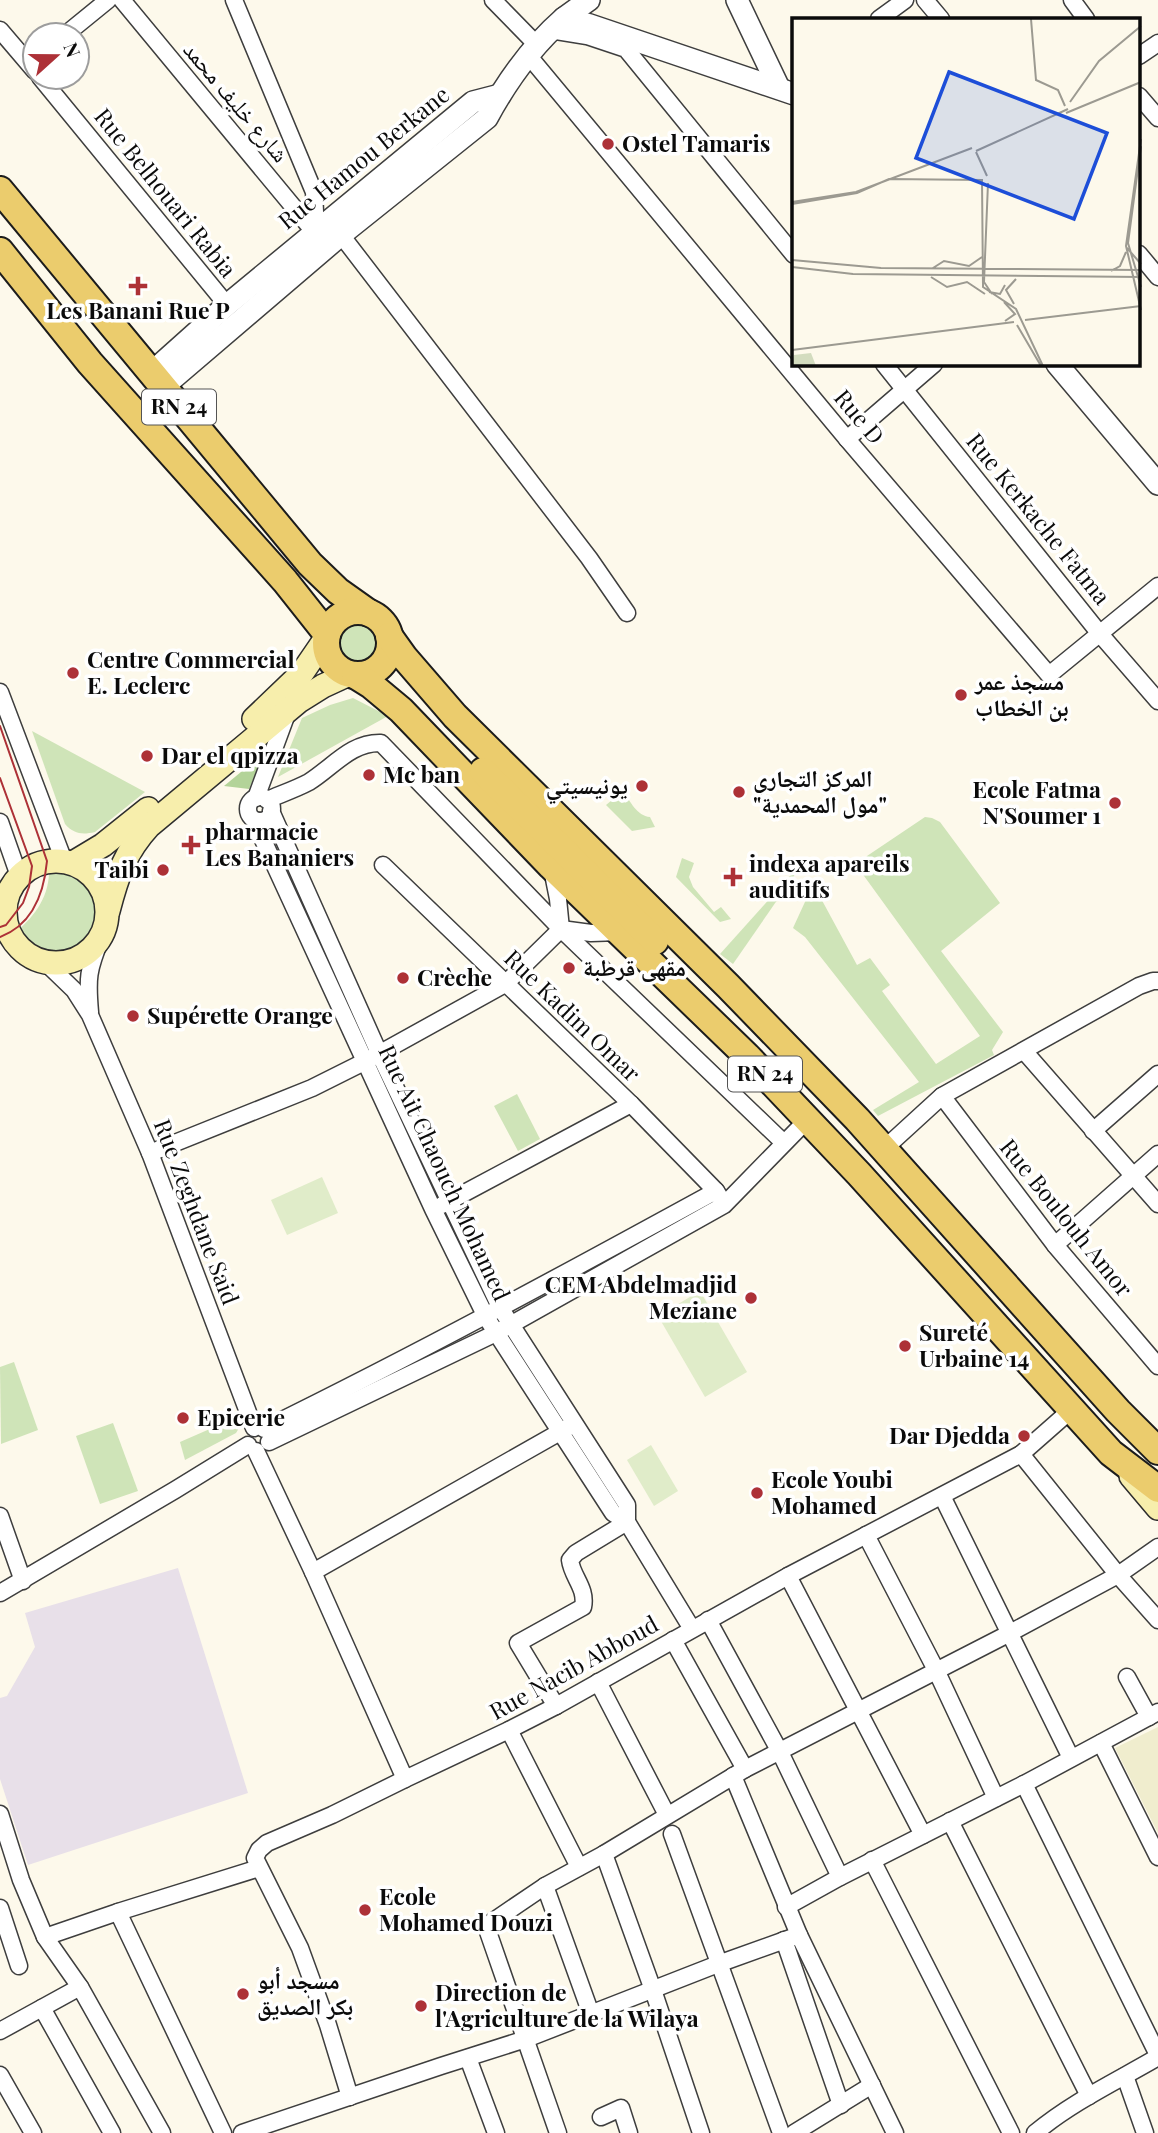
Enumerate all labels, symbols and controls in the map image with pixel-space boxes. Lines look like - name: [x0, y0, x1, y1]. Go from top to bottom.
- inset map: [792, 18, 1140, 366]
- north arrow: [21, 21, 91, 91]
- street label: شارع خليف محمد: [177, 34, 297, 169]
- text: N: [58, 38, 87, 61]
- street label: Rue Hamou Berkane: [271, 78, 455, 235]
- street label: Rue Belhouari Rabia: [88, 101, 244, 284]
- place label: Ostel Tamaris: [622, 127, 770, 158]
- marker: Ostel Tamaris: [600, 136, 616, 152]
- marker: Les Banani Rue P: [130, 278, 146, 294]
- place label: Les Banani Rue P: [46, 294, 230, 325]
- street label: Rue D: [828, 382, 892, 450]
- road number: RN 24: [142, 390, 216, 424]
- street label: Rue Kerkache Fatma: [960, 426, 1118, 611]
- place label: Centre Commercial E. Leclerc: [87, 643, 295, 700]
- marker: Centre Commercial E. Leclerc: [65, 665, 81, 681]
- place label: مسجذ عمر بن الخطاب: [974, 665, 1069, 722]
- marker: مسجذ عمر بن الخطاب: [953, 687, 969, 703]
- place label: Dar el qpizza: [161, 739, 299, 770]
- marker: Dar el qpizza: [139, 748, 155, 764]
- place label: Mc ban: [383, 758, 460, 789]
- place label: المركز التجاري "مول المحمدية": [753, 762, 887, 819]
- marker: Mc ban: [361, 767, 377, 783]
- place label: يونيسيتي: [546, 769, 628, 805]
- place label: Ecole Fatma N'Soumer 1: [972, 773, 1101, 830]
- marker: يونيسيتي: [634, 778, 650, 794]
- marker: المركز التجاري "مول المحمدية": [731, 784, 747, 800]
- marker: Ecole Fatma N'Soumer 1: [1107, 795, 1123, 811]
- place label: pharmacie Les Bananiers: [205, 815, 354, 872]
- marker: pharmacie Les Bananiers: [183, 837, 199, 853]
- place label: indexa apareils auditifs: [749, 847, 910, 904]
- place label: Taibi: [94, 853, 149, 884]
- marker: Taibi: [155, 862, 171, 878]
- marker: indexa apareils auditifs: [723, 867, 743, 887]
- street label: Rue Kadim Omar: [498, 942, 648, 1088]
- place label: مقهى قرطبة: [583, 951, 686, 982]
- marker: مقهى قرطبة: [561, 960, 577, 976]
- place label: Crèche: [417, 961, 492, 992]
- marker: Crèche: [395, 970, 411, 986]
- place label: Supérette Orange: [147, 999, 333, 1030]
- marker: Supérette Orange: [125, 1008, 141, 1024]
- street label: Rue Ait Chaouch Mohamed: [372, 1039, 518, 1305]
- road number: RN 24: [728, 1056, 802, 1092]
- street label: Rue Zeghdane Said: [148, 1114, 247, 1309]
- street label: Rue Boulouh Amor: [994, 1132, 1140, 1302]
- place label: CEM Abdelmadjid Meziane: [545, 1268, 737, 1325]
- marker: CEM Abdelmadjid Meziane: [743, 1290, 759, 1306]
- place label: Sureté Urbaine 14: [919, 1316, 1029, 1373]
- marker: Sureté Urbaine 14: [897, 1338, 913, 1354]
- place label: Epicerie: [197, 1401, 285, 1432]
- marker: Epicerie: [175, 1410, 191, 1426]
- place label: Dar Djedda: [889, 1419, 1010, 1450]
- marker: Dar Djedda: [1016, 1428, 1032, 1444]
- place label: Ecole Youbi Mohamed: [771, 1463, 893, 1520]
- marker: Ecole Youbi Mohamed: [749, 1485, 765, 1501]
- street label: Rue Nacib Abboud: [483, 1607, 663, 1726]
- place label: Ecole Mohamed Douzi: [379, 1880, 553, 1937]
- marker: Ecole Mohamed Douzi: [357, 1902, 373, 1918]
- place label: مسجد أبو بكر الصديق: [257, 1964, 353, 2021]
- place label: Direction de l'Agriculture de la Wilaya: [435, 1976, 699, 2033]
- marker: مسجد أبو بكر الصديق: [235, 1986, 251, 2002]
- marker: Direction de l'Agriculture de la Wilaya: [413, 1998, 429, 2014]

